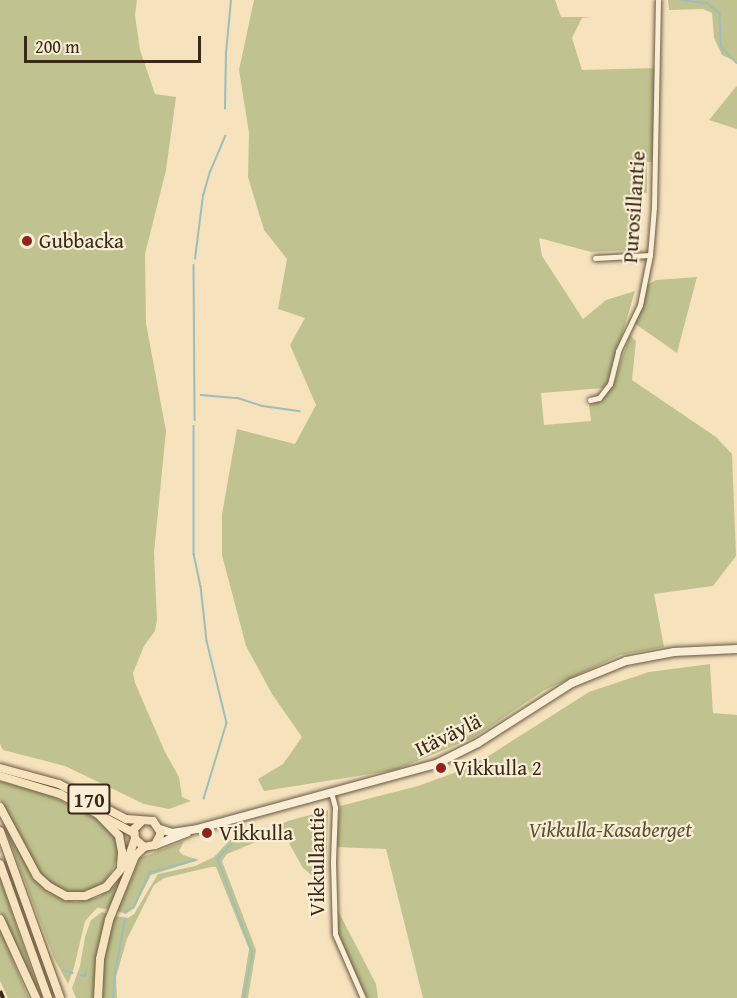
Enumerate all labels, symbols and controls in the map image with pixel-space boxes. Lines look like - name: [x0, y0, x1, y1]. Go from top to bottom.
- scale bar: [27, 24, 204, 62]
- text: 200 m: [35, 33, 80, 60]
- street label: Purosillantie: [618, 150, 650, 264]
- place label: Gubbacka: [39, 228, 124, 254]
- marker: Gubbacka: [20, 234, 34, 248]
- street label: Itäväylä: [411, 708, 485, 762]
- place label: Vikkulla 2: [453, 755, 542, 781]
- marker: Vikkulla 2: [434, 761, 448, 775]
- road number: 170: [66, 782, 112, 816]
- street label: Vikkullantie: [304, 807, 330, 917]
- park label: Vikkulla-Kasaberget: [528, 817, 692, 843]
- place label: Vikkulla: [219, 820, 293, 846]
- marker: Vikkulla: [200, 826, 214, 840]

